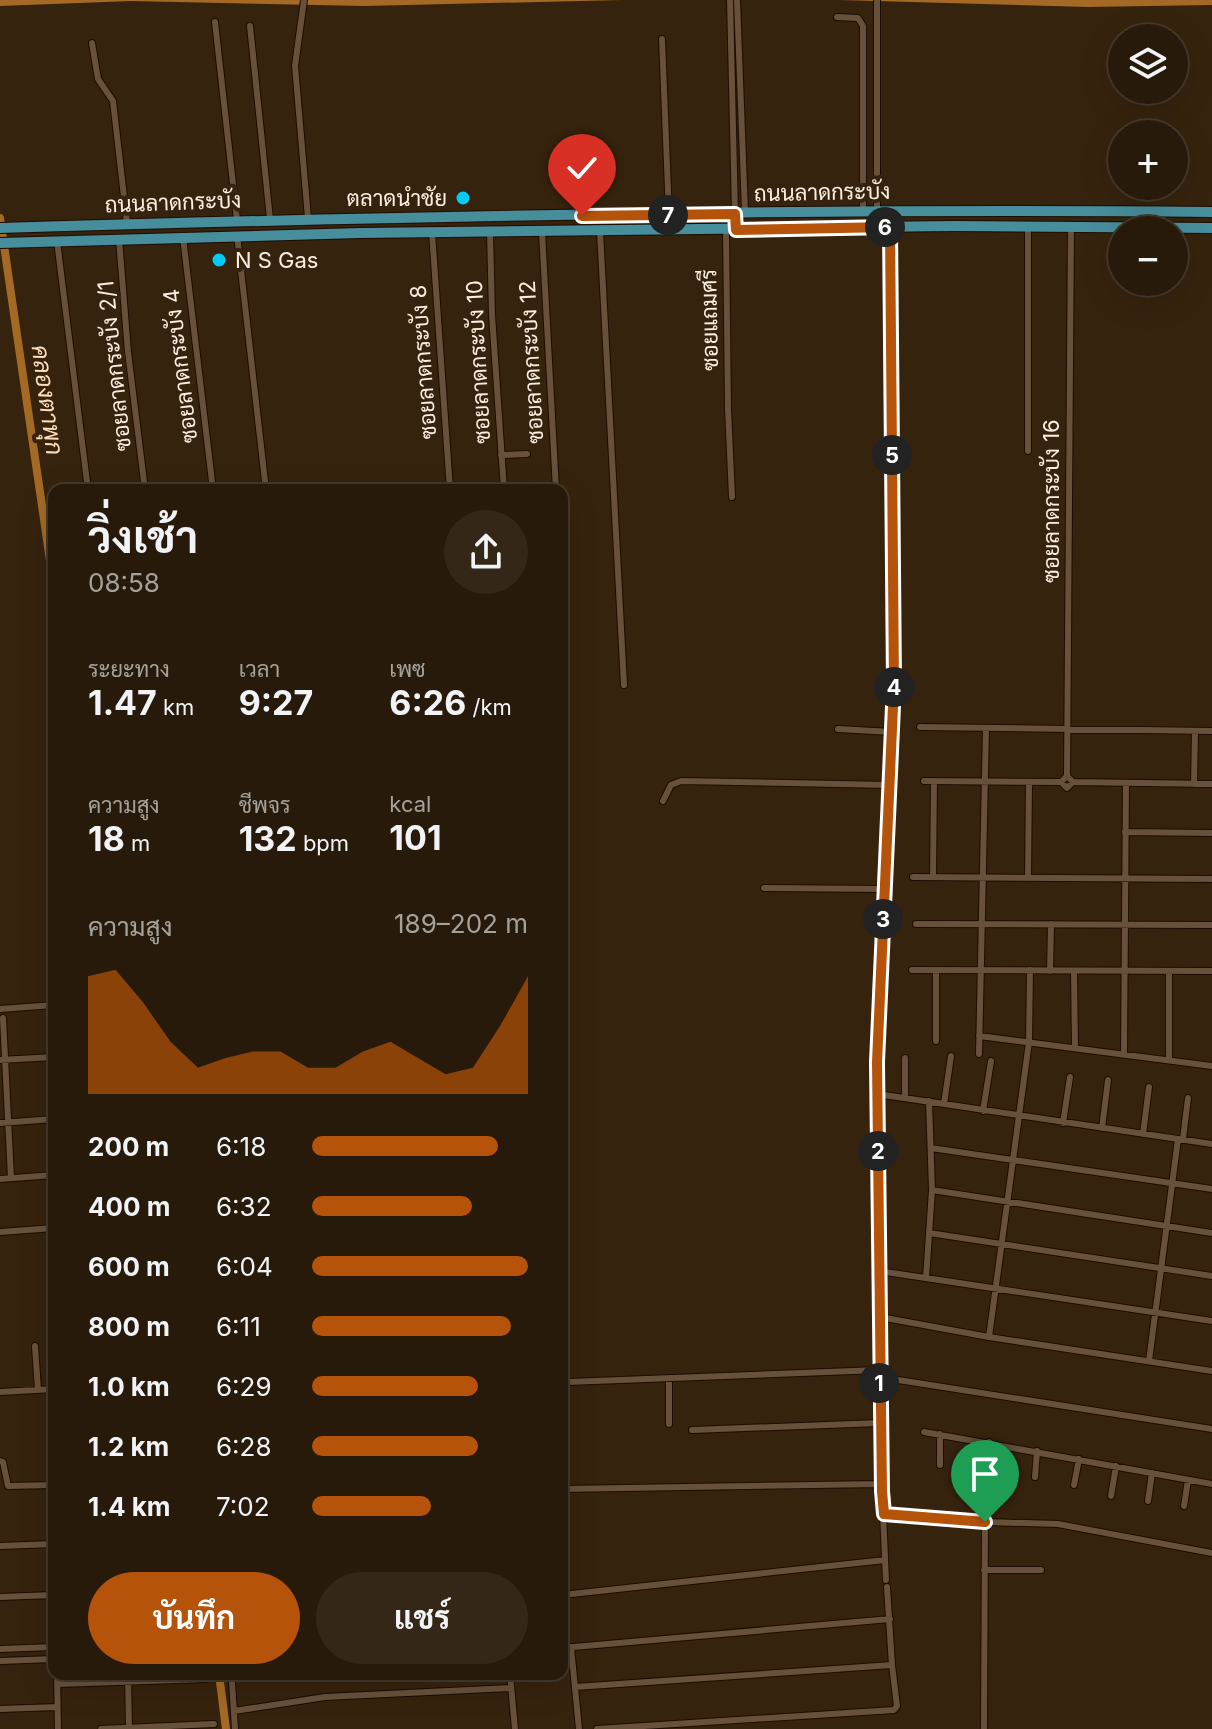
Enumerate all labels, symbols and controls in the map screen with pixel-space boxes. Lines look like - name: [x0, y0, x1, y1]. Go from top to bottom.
- map controls: [1108, 24, 1188, 296]
- button: layers: [1108, 24, 1188, 104]
- button: +: [1108, 120, 1188, 200]
- pin: [548, 134, 616, 216]
- icon: check: [560, 146, 604, 190]
- street label: ถนนลาดกระบัง: [754, 178, 890, 206]
- place label: ตลาดนำชัย: [347, 185, 447, 211]
- street label: ถนนลาดกระบัง: [104, 187, 242, 217]
- marker: ตลาดนำชัย: [454, 189, 472, 207]
- pin: 7: [648, 195, 688, 235]
- text: 7: [662, 202, 674, 228]
- pin: 6: [865, 207, 905, 247]
- text: 6: [878, 214, 892, 240]
- button: −: [1108, 216, 1188, 296]
- place label: N S Gas: [235, 247, 318, 273]
- marker: N S Gas: [210, 251, 228, 269]
- street label: ซอยแถมศรี: [695, 269, 723, 371]
- street label: ซอยลาดกระบัง 2/1: [92, 279, 136, 453]
- street label: ซอยลาดกระบัง 10: [461, 280, 495, 444]
- street label: ซอยลาดกระบัง 12: [514, 280, 548, 444]
- street label: ซอยลาดกระบัง 8: [405, 284, 441, 440]
- street label: ซอยลาดกระบัง 4: [158, 287, 202, 445]
- water label: คลองตาพุก: [23, 343, 70, 457]
- street label: ซอยลาดกระบัง 16: [1038, 419, 1064, 583]
- pin: 5: [872, 435, 912, 475]
- text: 5: [885, 442, 899, 468]
- text: วิ่งเช้า: [88, 510, 198, 564]
- button: share: [444, 510, 528, 594]
- text: 08:58: [88, 567, 160, 598]
- text: ระยะทาง: [88, 656, 170, 682]
- text: เวลา: [239, 656, 280, 682]
- text: เพซ: [389, 656, 426, 682]
- pin: 4: [874, 667, 914, 707]
- text: 4: [887, 674, 901, 700]
- text: 1.47: [88, 682, 157, 723]
- text: 9:27: [239, 682, 313, 723]
- text: 6:26: [389, 682, 466, 723]
- text: km: [157, 694, 194, 720]
- text: /km: [466, 694, 512, 720]
- text: kcal: [389, 791, 431, 817]
- text: ความสูง: [88, 792, 159, 818]
- text: ชีพจร: [239, 792, 291, 818]
- text: 101: [389, 817, 442, 858]
- text: 18: [88, 818, 125, 859]
- text: 132: [239, 818, 297, 859]
- text: m: [125, 830, 150, 856]
- text: bpm: [297, 830, 349, 856]
- pin: 3: [863, 899, 903, 939]
- text: 3: [876, 906, 890, 932]
- text: 189–202 m: [394, 908, 528, 939]
- text: ความสูง: [88, 911, 172, 942]
- text: 200 m: [88, 1131, 169, 1162]
- text: 6:18: [216, 1131, 266, 1162]
- pin: 2: [858, 1131, 898, 1171]
- text: 2: [871, 1138, 885, 1164]
- text: 400 m: [88, 1191, 171, 1222]
- text: 6:32: [216, 1191, 272, 1222]
- text: 600 m: [88, 1251, 170, 1282]
- text: 6:04: [216, 1251, 273, 1282]
- text: 800 m: [88, 1311, 170, 1342]
- text: 6:11: [216, 1311, 261, 1342]
- pin: 1: [859, 1363, 899, 1403]
- text: 1: [874, 1370, 884, 1396]
- text: 1.0 km: [88, 1371, 170, 1402]
- text: 6:29: [216, 1371, 272, 1402]
- text: 1.2 km: [88, 1431, 169, 1462]
- text: 6:28: [216, 1431, 272, 1462]
- pin: [951, 1440, 1019, 1522]
- icon: arrive: [963, 1452, 1007, 1496]
- text: 1.4 km: [88, 1491, 170, 1522]
- text: 7:02: [216, 1491, 270, 1522]
- button: บันทึก: [88, 1572, 300, 1664]
- button: แชร์: [316, 1572, 528, 1664]

